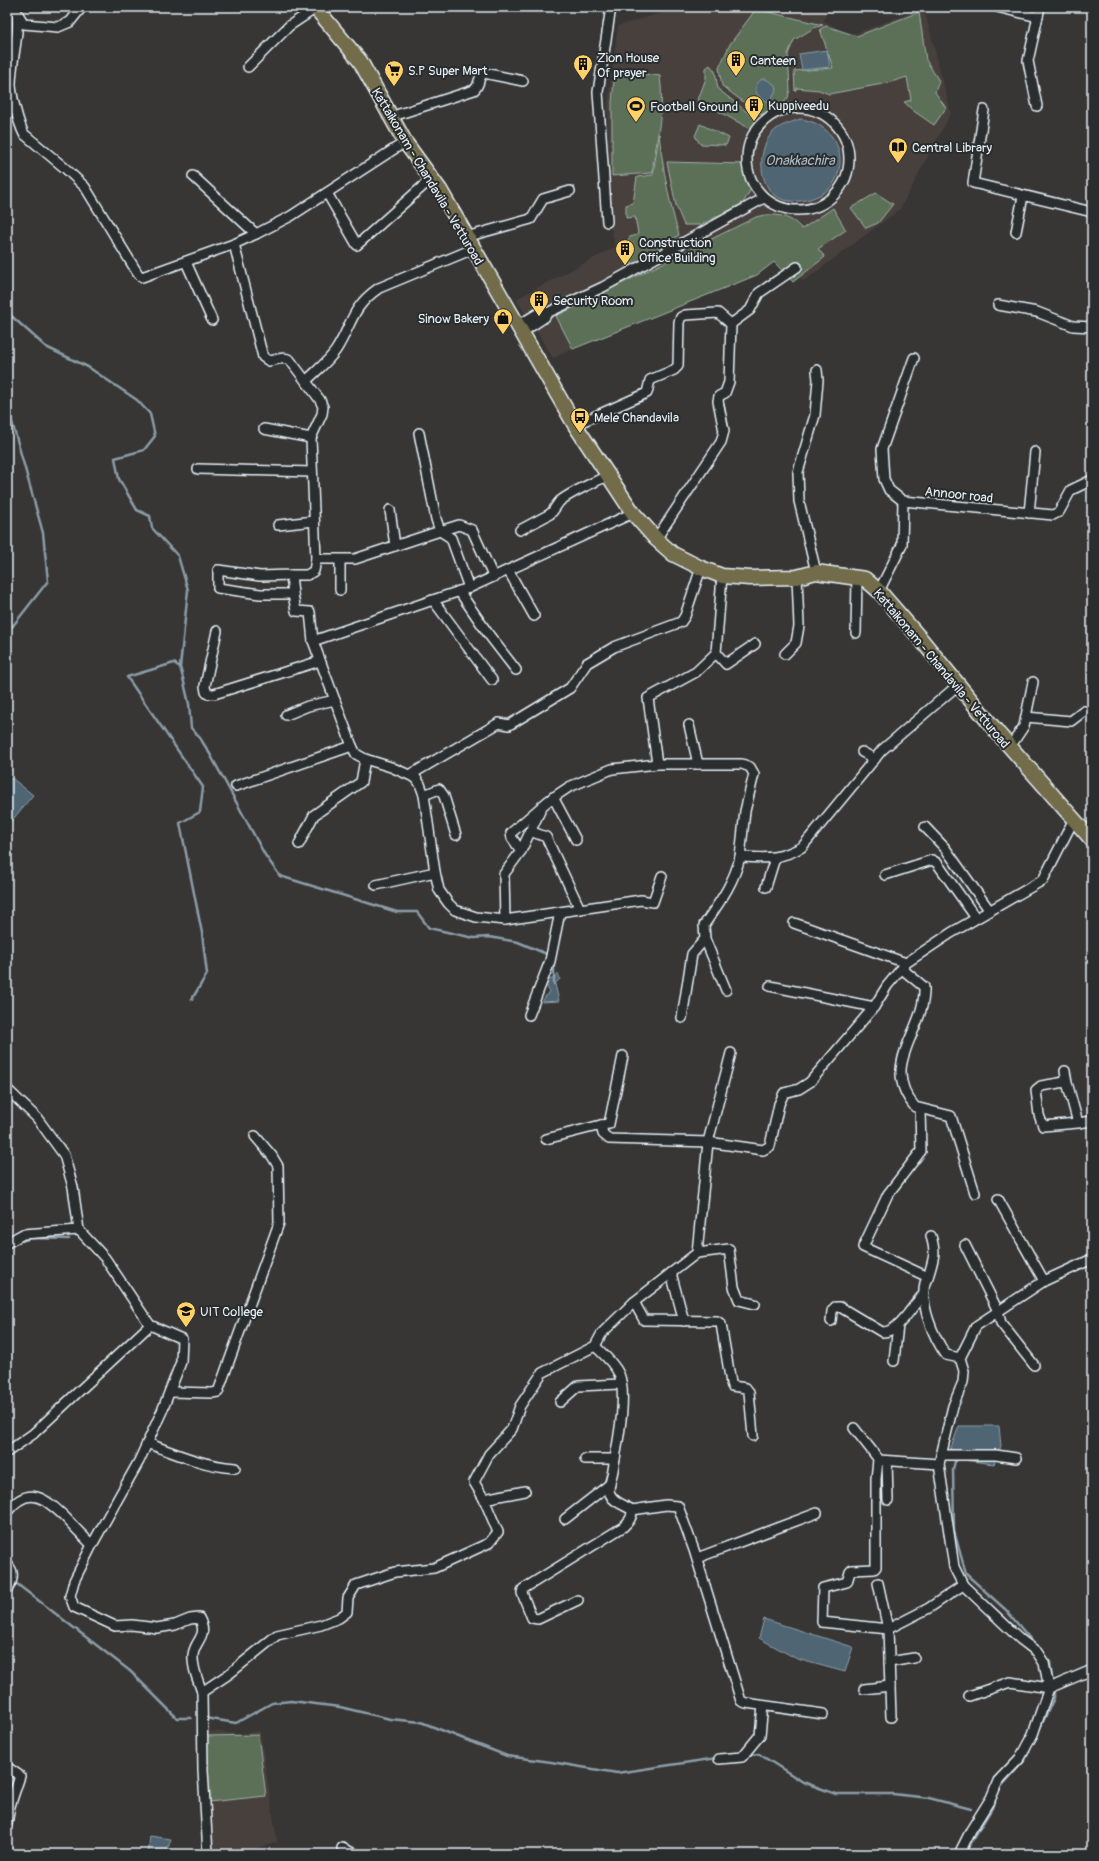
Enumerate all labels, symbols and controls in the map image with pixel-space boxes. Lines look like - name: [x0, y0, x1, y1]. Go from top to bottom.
- building icon: Canteen: [725, 49, 747, 77]
- place label: Zion House Of prayer: [597, 50, 660, 81]
- building icon: Zion House Of prayer: [572, 53, 594, 81]
- place label: Canteen: [750, 53, 796, 69]
- supermarket icon: S.P Super Mart: [383, 59, 405, 87]
- place label: S.P Super Mart: [408, 63, 488, 79]
- street label: Kattaikonam - Chandavila - Vetturoad: [368, 85, 486, 268]
- building icon: Kuppiveedu: [743, 94, 765, 122]
- sports icon: Football Ground: [625, 95, 647, 123]
- place label: Kuppiveedu: [768, 98, 829, 114]
- place label: Football Ground: [650, 99, 738, 115]
- library icon: Central Library: [887, 136, 909, 164]
- place label: Central Library: [912, 140, 993, 156]
- water label: Onakkachira: [765, 152, 836, 169]
- place label: Construction Office Building: [639, 235, 716, 266]
- building icon: Construction Office Building: [614, 238, 636, 266]
- building icon: Security Room: [528, 289, 550, 317]
- place label: Security Room: [553, 293, 633, 309]
- shop icon: Sinow Bakery: [492, 307, 514, 335]
- place label: Sinow Bakery: [418, 311, 489, 327]
- bus stop icon: Mele Chandavila: [569, 406, 591, 434]
- place label: Mele Chandavila: [594, 410, 679, 426]
- street label: Annoor road: [924, 483, 994, 507]
- street label: Kattaikonam - Chandavila - Vetturoad: [870, 585, 1013, 752]
- school or university icon: UIT College: [175, 1300, 197, 1328]
- place label: UIT College: [200, 1304, 263, 1320]

